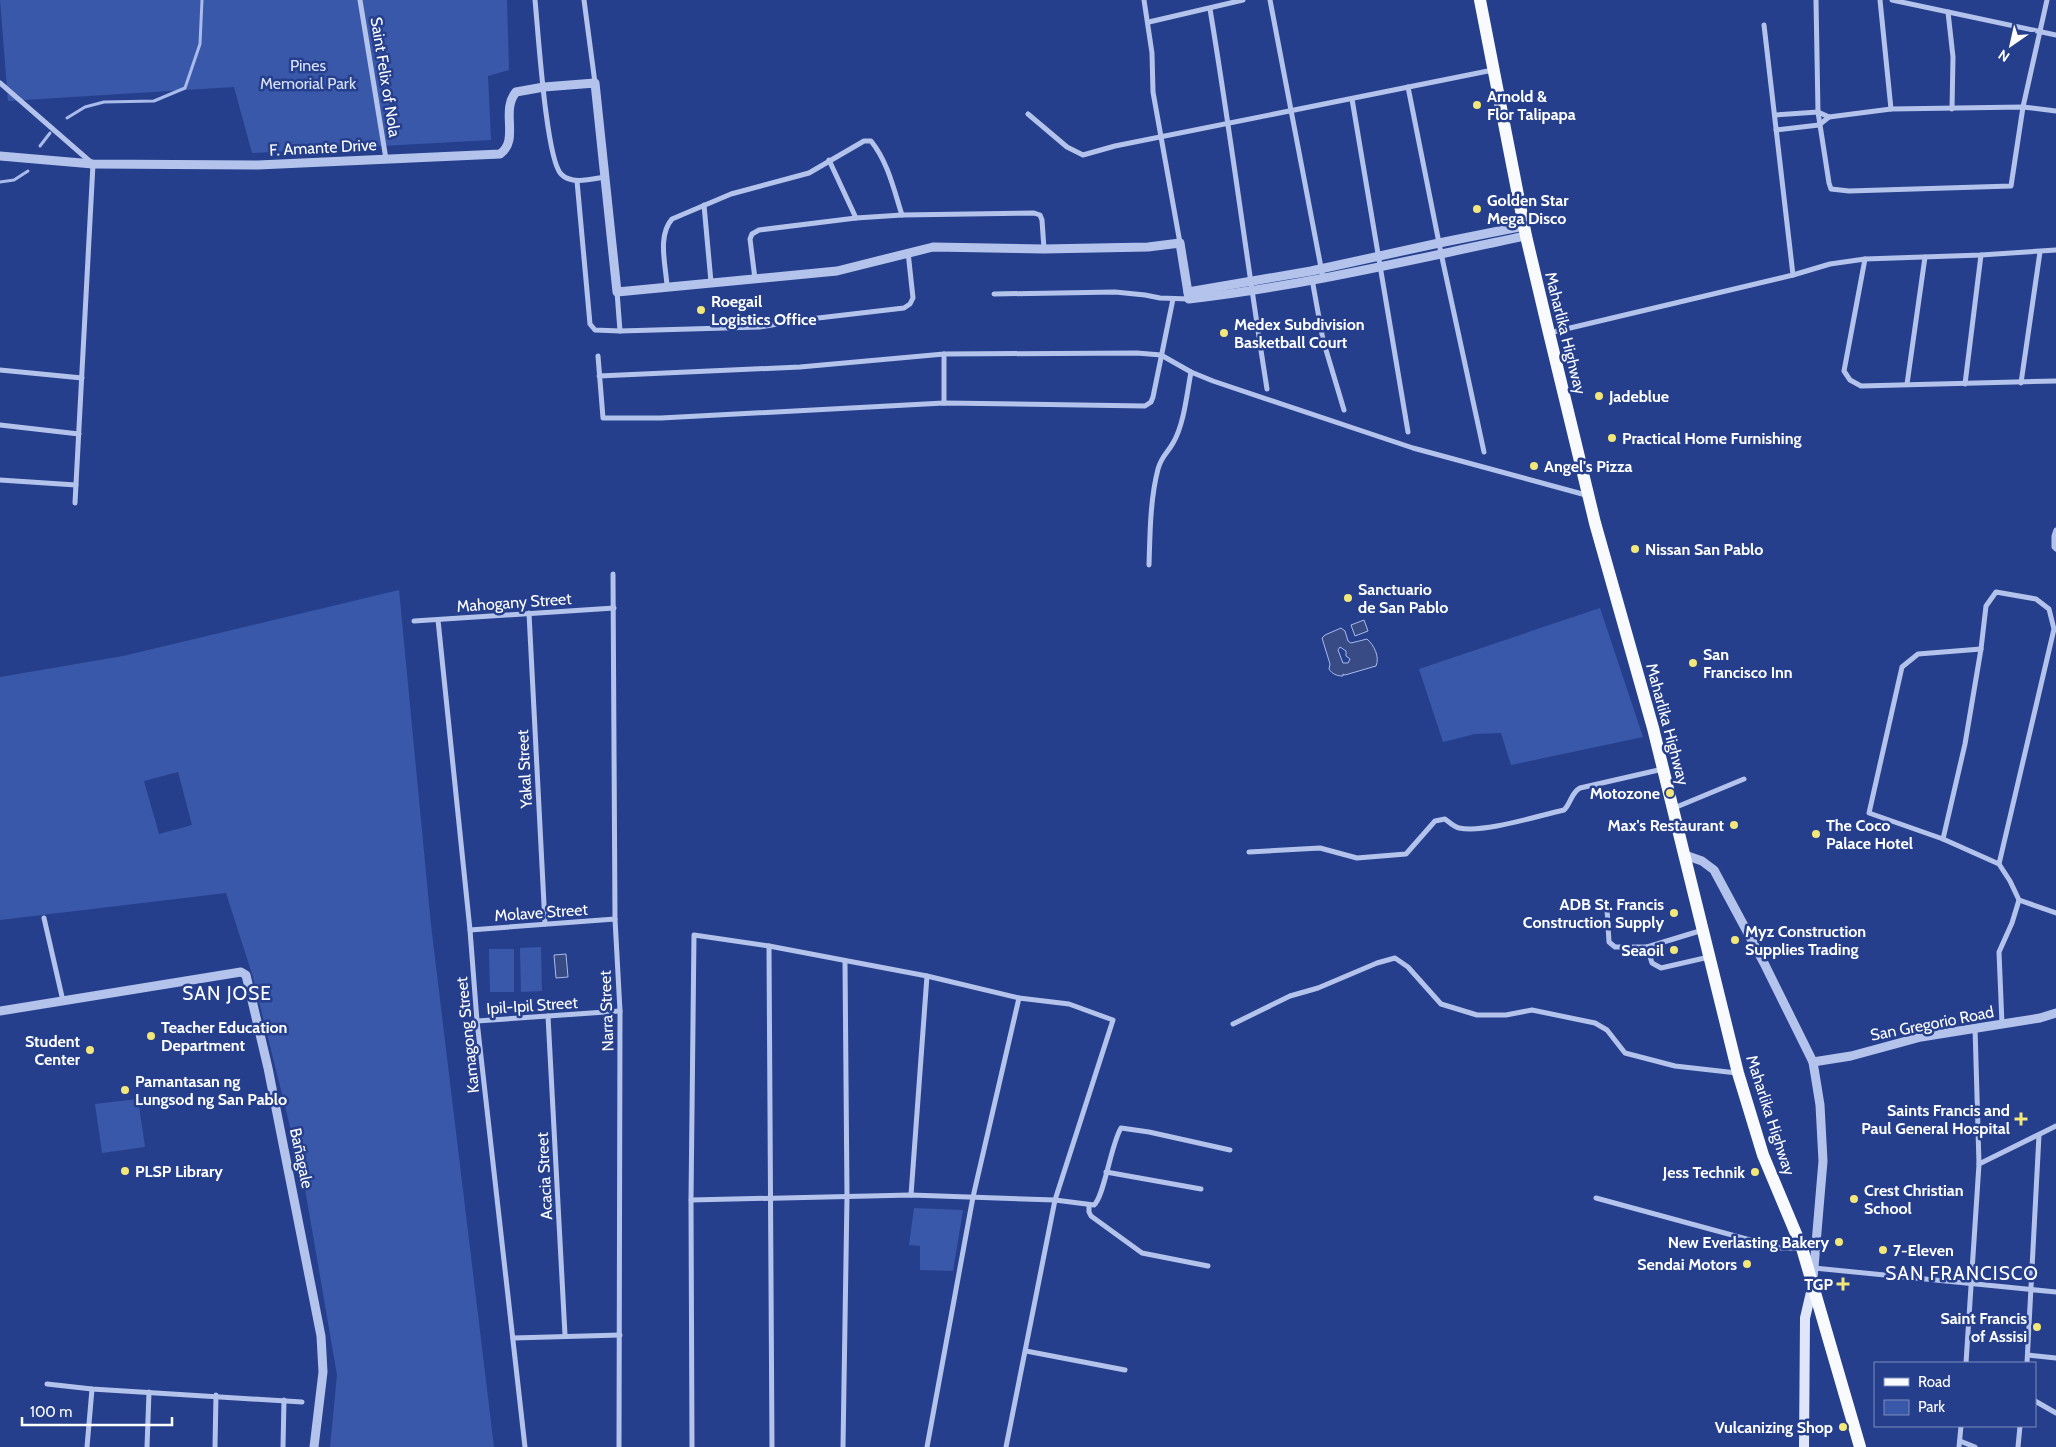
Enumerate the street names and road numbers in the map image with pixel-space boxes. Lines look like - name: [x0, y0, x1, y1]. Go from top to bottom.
- street label: Saint Felix of Nola: [367, 16, 404, 139]
- street label: F. Amante Drive: [269, 135, 377, 160]
- street label: Maharlika Highway: [1541, 270, 1590, 396]
- street label: Mahogany Street: [456, 589, 573, 616]
- street label: Maharlika Highway: [1642, 661, 1693, 787]
- street label: Yakal Street: [513, 728, 536, 810]
- street label: Molave Street: [494, 900, 589, 925]
- street label: Narra Street: [596, 969, 617, 1052]
- street label: Kamagong Street: [452, 975, 483, 1094]
- street label: Ipil-Ipil Street: [486, 993, 579, 1018]
- street label: San Gregorio Road: [1869, 1002, 1996, 1045]
- street label: Maharlika Highway: [1742, 1053, 1799, 1178]
- street label: Bañagale: [286, 1126, 317, 1190]
- street label: Acacia Street: [533, 1131, 556, 1220]

